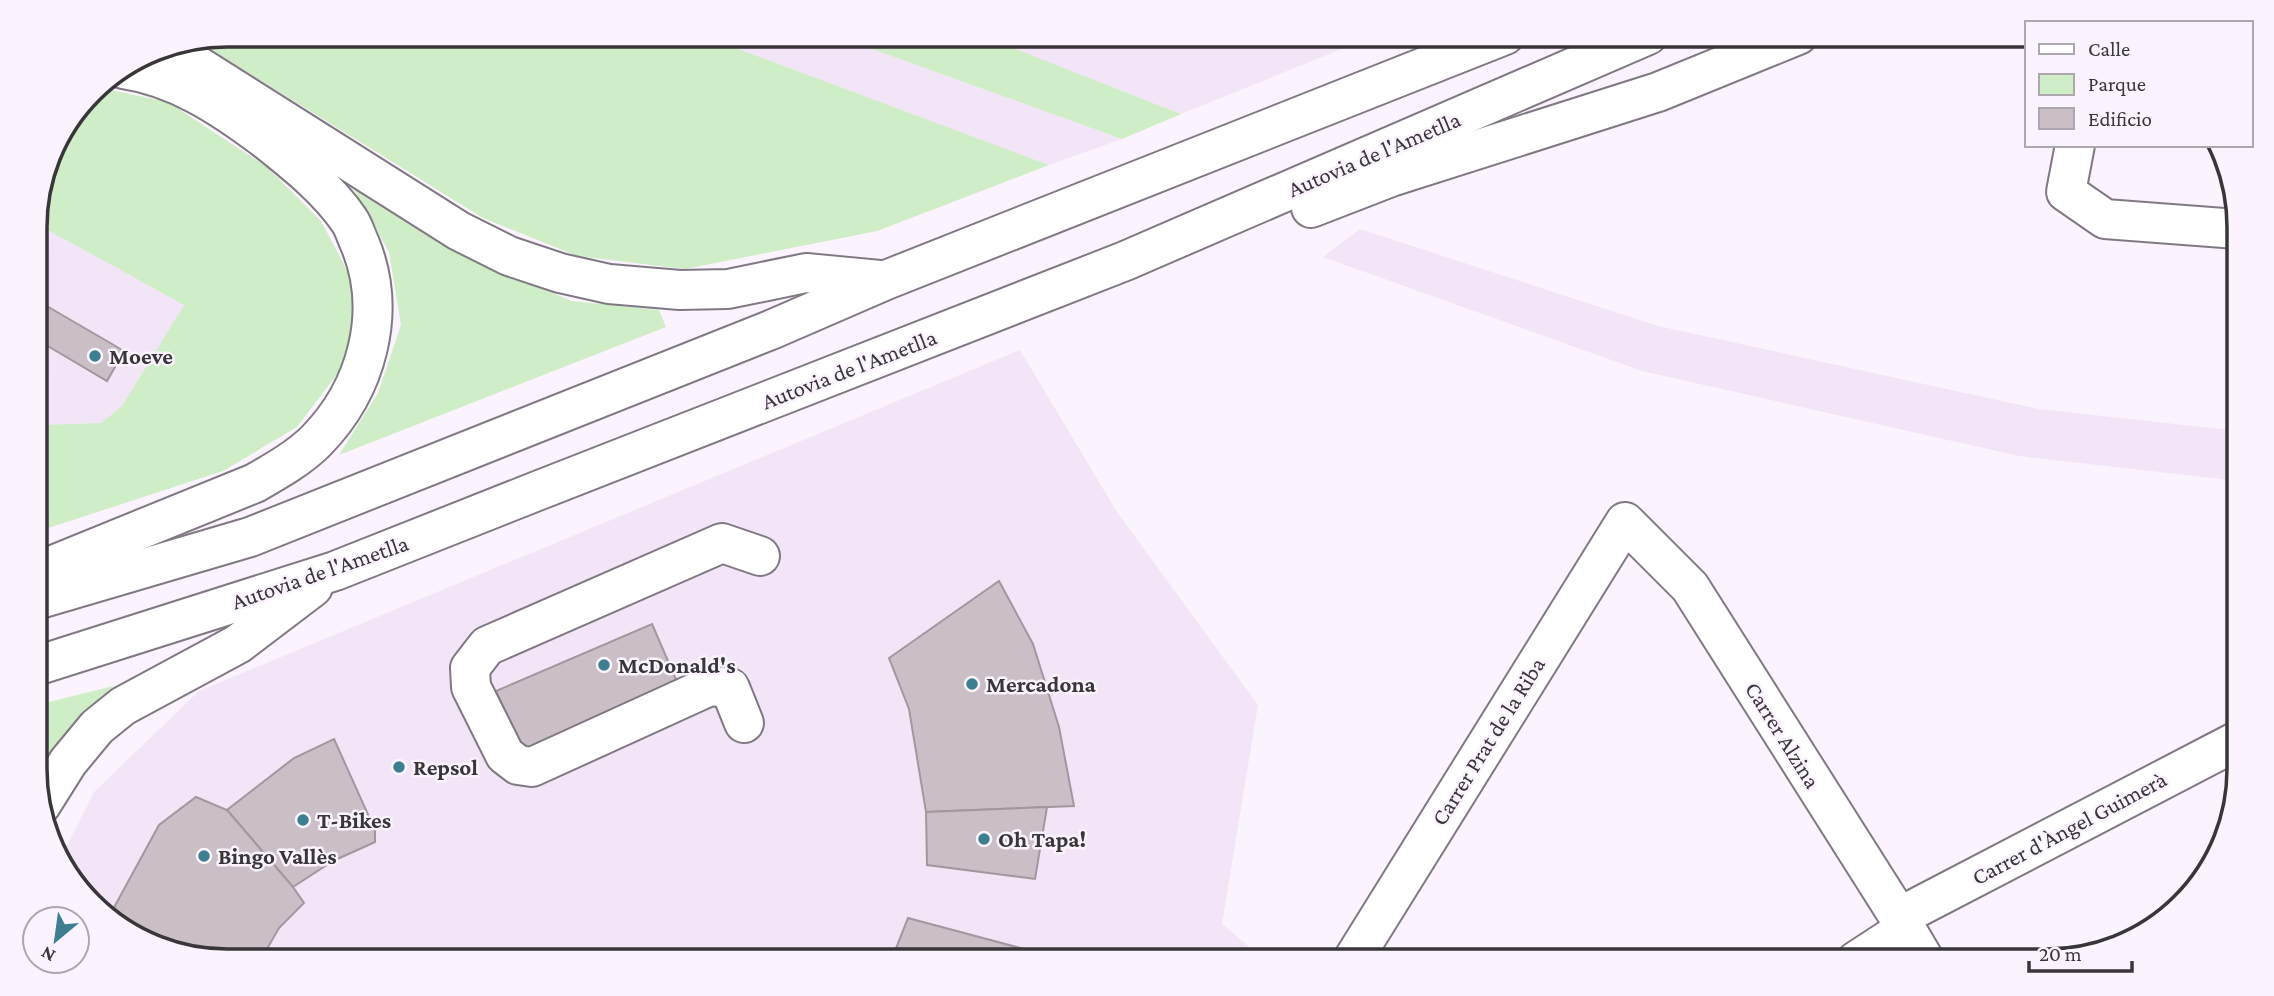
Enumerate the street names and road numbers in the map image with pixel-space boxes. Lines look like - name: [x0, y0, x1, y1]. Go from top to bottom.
- street label: Autovia de l'Ametlla: [1284, 106, 1465, 202]
- street label: Autovia de l'Ametlla: [758, 324, 940, 414]
- street label: Autovia de l'Ametlla: [228, 529, 412, 614]
- street label: Carrer Prat de la Riba: [1426, 652, 1550, 830]
- street label: Carrer Alzina: [1740, 677, 1826, 793]
- street label: Carrer d'Àngel Guimerà: [1967, 766, 2171, 890]

